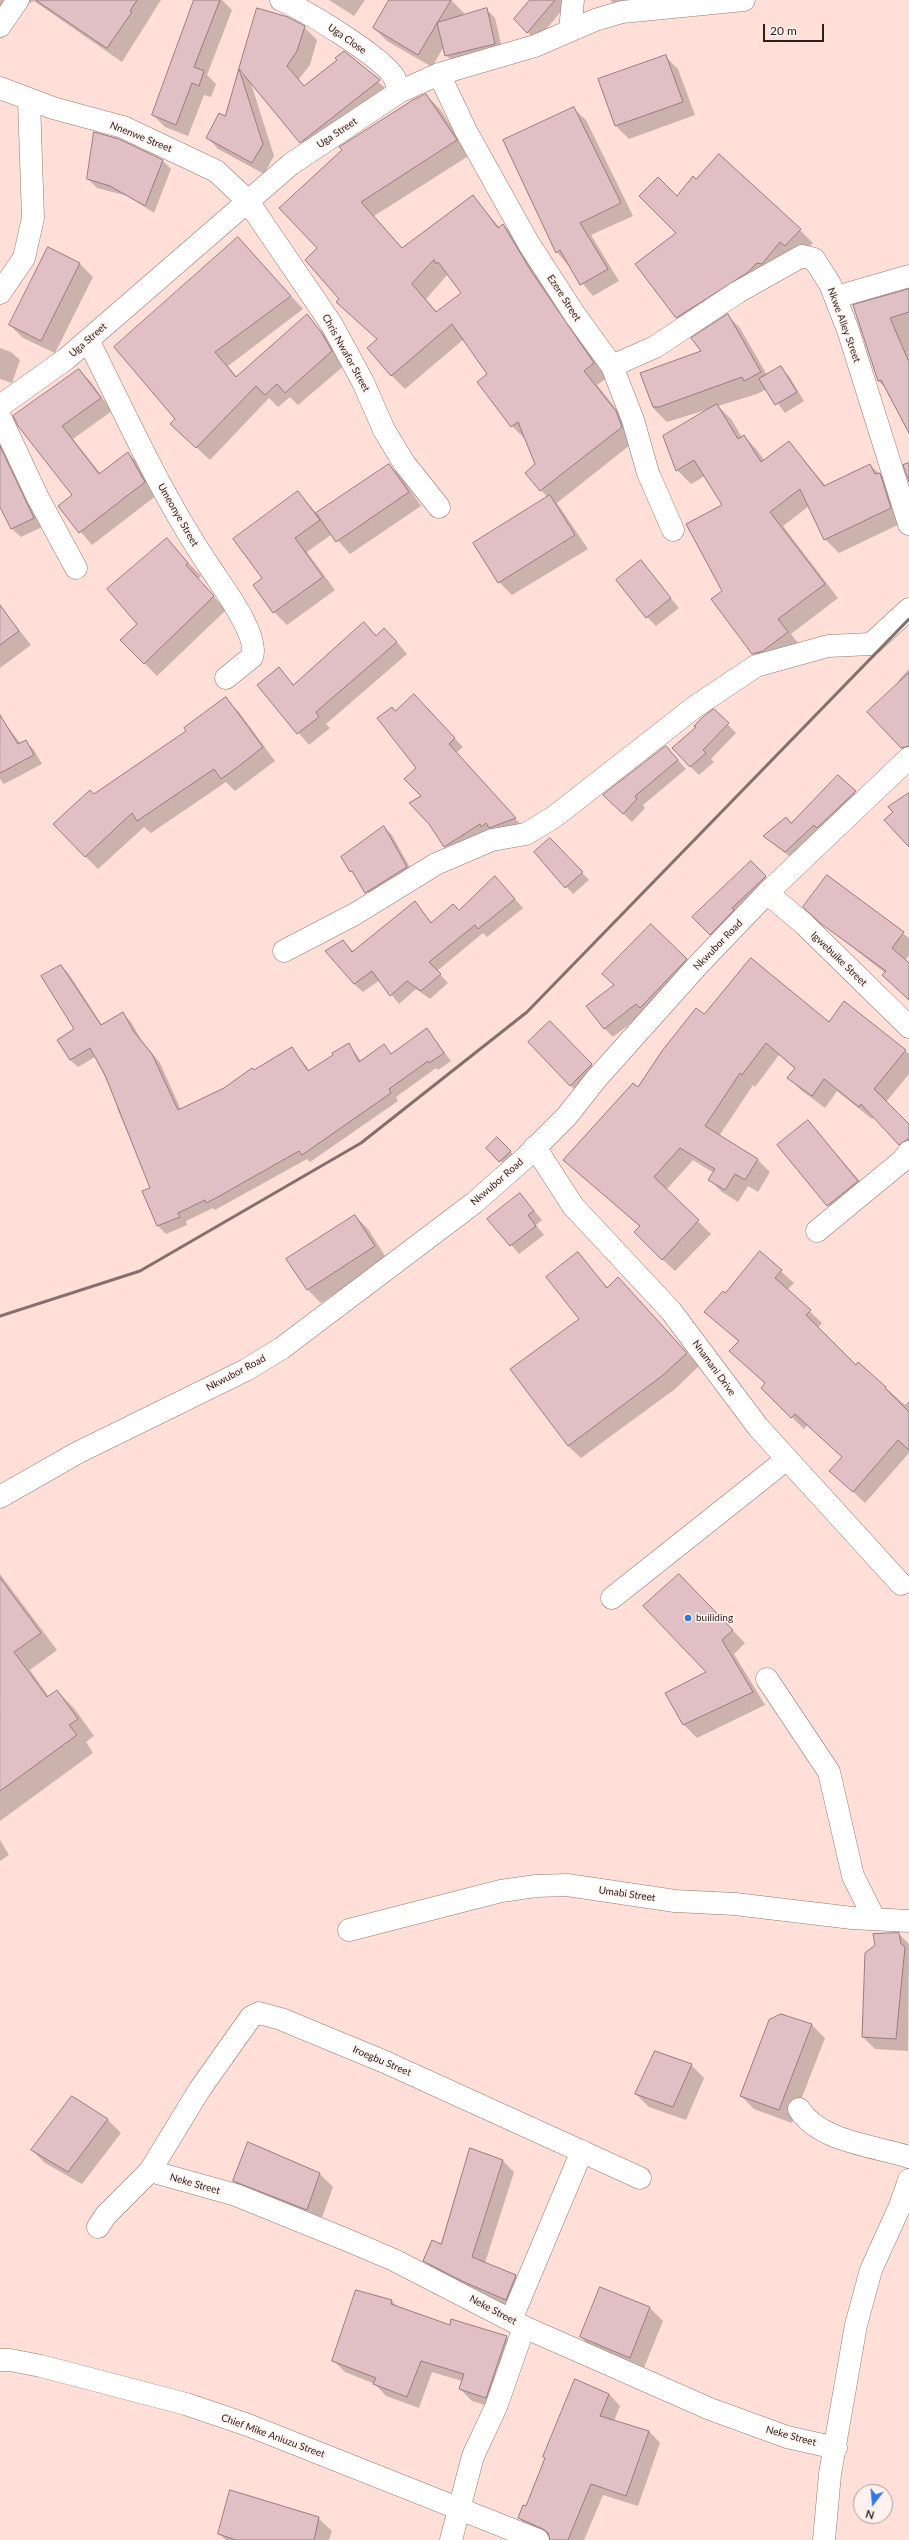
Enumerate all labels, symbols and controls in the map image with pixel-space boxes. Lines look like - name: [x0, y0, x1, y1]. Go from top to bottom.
- scale bar: [765, 16, 826, 42]
- street label: Uga Close: [325, 21, 369, 57]
- text: 20 m: [770, 23, 797, 38]
- street label: Uga Street: [315, 115, 359, 151]
- street label: Nnenwe Street: [108, 119, 174, 155]
- street label: Ezere Street: [545, 272, 583, 324]
- street label: Nkwe Alley Street: [825, 286, 863, 364]
- street label: Chris Nwafor Street: [320, 312, 372, 394]
- street label: Uga Street: [67, 320, 109, 360]
- street label: Umeonye Street: [155, 481, 201, 549]
- street label: Nkwubor Road: [691, 917, 745, 973]
- street label: Igwebuike Street: [808, 929, 870, 989]
- street label: Nkwubor Road: [468, 1156, 526, 1208]
- street label: Nnamani Drive: [690, 1338, 738, 1398]
- street label: Nkwubor Road: [204, 1352, 268, 1394]
- place label: builiding: [696, 1612, 733, 1624]
- marker: builiding: [683, 1613, 693, 1623]
- street label: Umabi Street: [598, 1884, 656, 1904]
- street label: Iroegbu Street: [351, 2043, 413, 2079]
- street label: Neke Street: [168, 2171, 222, 2197]
- street label: Neke Street: [467, 2293, 519, 2327]
- street label: Chief Mike Aniuzu Street: [220, 2412, 326, 2460]
- street label: Neke Street: [764, 2424, 818, 2448]
- north arrow: [853, 2484, 893, 2524]
- text: N: [864, 2508, 876, 2522]

